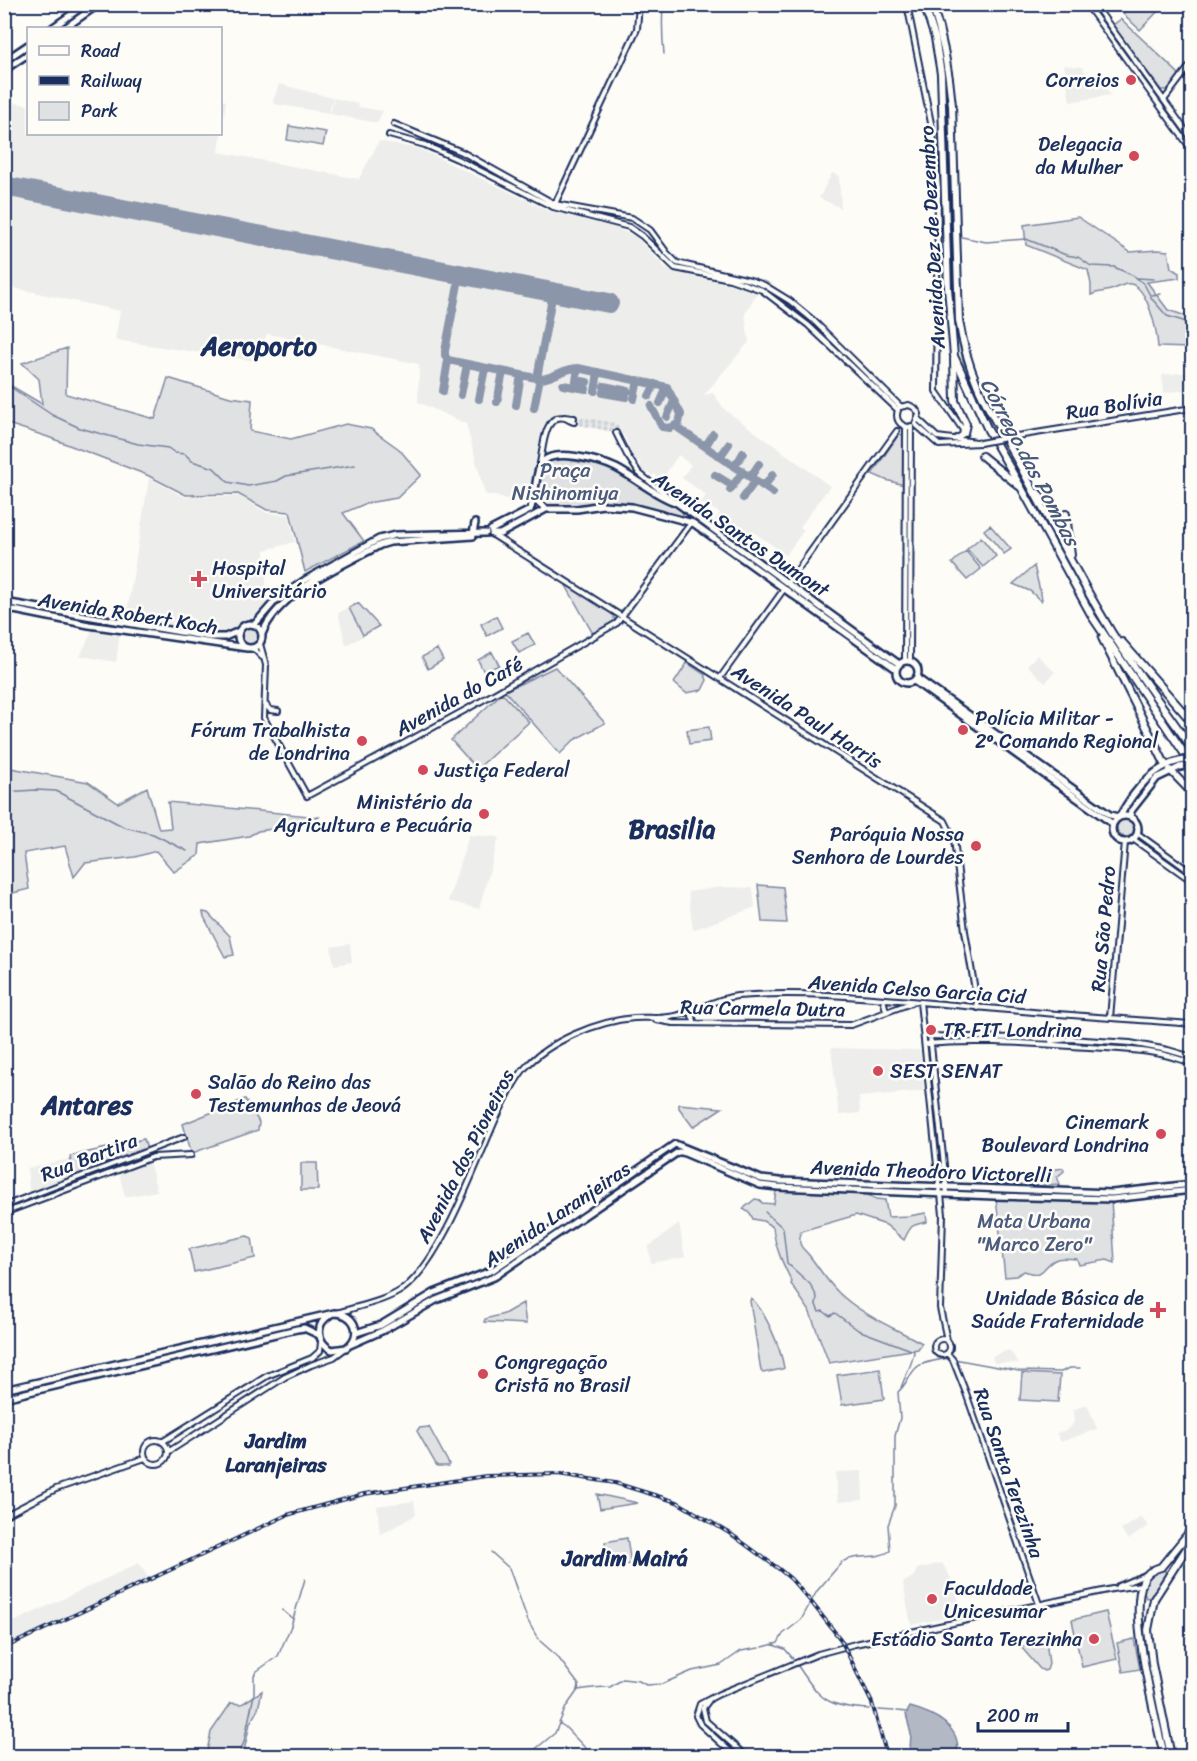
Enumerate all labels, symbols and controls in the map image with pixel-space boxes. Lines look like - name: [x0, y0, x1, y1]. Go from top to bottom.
- legend: [27, 27, 222, 135]
- text: Road: [81, 35, 121, 67]
- place label: Correios: [1046, 63, 1120, 98]
- text: Railway: [81, 65, 143, 97]
- marker: Correios: [1124, 73, 1138, 87]
- text: Park: [81, 95, 118, 127]
- street label: Avenida Dez de Dezembro: [909, 124, 956, 351]
- place label: Delegacia da Mulher: [1035, 127, 1124, 185]
- marker: Delegacia da Mulher: [1127, 149, 1141, 163]
- district label: Aeroporto: [200, 323, 318, 369]
- water label: Córrego das Pombas: [969, 371, 1092, 555]
- street label: Rua Bolívia: [1063, 380, 1166, 430]
- park label: Praça Nishinomiya: [512, 453, 619, 511]
- street label: Avenida Santos Dumont: [644, 461, 837, 607]
- place label: Hospital Universitário: [212, 551, 327, 609]
- marker: Hospital Universitário: [190, 570, 208, 588]
- street label: Avenida Robert Koch: [35, 582, 220, 645]
- street label: Avenida do Café: [388, 647, 530, 747]
- street label: Avenida Paul Harris: [723, 654, 890, 779]
- place label: Polícia Militar - 2º Comando Regional: [975, 701, 1158, 759]
- place label: Fórum Trabalhista de Londrina: [191, 713, 351, 771]
- marker: Polícia Militar - 2º Comando Regional: [956, 723, 970, 737]
- marker: Fórum Trabalhista de Londrina: [355, 734, 369, 748]
- place label: Justiça Federal: [434, 753, 570, 788]
- marker: Justiça Federal: [416, 763, 430, 777]
- place label: Ministério da Agricultura e Pecuária: [273, 785, 473, 843]
- district label: Brasilia: [629, 806, 715, 852]
- marker: Ministério da Agricultura e Pecuária: [477, 807, 491, 821]
- place label: Paróquia Nossa Senhora de Lourdes: [792, 817, 965, 875]
- marker: Paróquia Nossa Senhora de Lourdes: [969, 839, 983, 853]
- street label: Rua São Pedro: [1081, 865, 1126, 994]
- street label: Avenida Celso Garcia Cid: [806, 964, 1028, 1015]
- street label: Rua Carmela Dutra: [680, 990, 846, 1027]
- place label: TR FIT Londrina: [943, 1013, 1082, 1048]
- marker: TR FIT Londrina: [924, 1023, 938, 1037]
- place label: SEST SENAT: [890, 1054, 1003, 1089]
- street label: Avenida dos Pioneiros: [406, 1062, 525, 1250]
- marker: SEST SENAT: [871, 1064, 885, 1078]
- place label: Salão do Reino das Testemunhas de Jeová: [208, 1065, 401, 1123]
- district label: Antares: [40, 1082, 134, 1128]
- marker: Salão do Reino das Testemunhas de Jeová: [189, 1087, 203, 1101]
- place label: Cinemark Boulevard Londrina: [982, 1105, 1149, 1163]
- street label: Rua Bartira: [35, 1123, 144, 1192]
- marker: Cinemark Boulevard Londrina: [1154, 1127, 1168, 1141]
- street label: Avenida Theodoro Victorelli: [809, 1150, 1054, 1193]
- street label: Avenida Laranjeiras: [476, 1152, 639, 1277]
- park label: Mata Urbana "Marco Zero": [977, 1204, 1093, 1262]
- place label: Unidade Básica de Saúde Fraternidade: [971, 1281, 1144, 1339]
- marker: Unidade Básica de Saúde Fraternidade: [1149, 1301, 1167, 1319]
- place label: Congregação Cristã no Brasil: [495, 1345, 631, 1403]
- marker: Congregação Cristã no Brasil: [476, 1367, 490, 1381]
- street label: Rua Santa Terezinha: [963, 1383, 1054, 1564]
- district label: Jardim Laranjeiras: [225, 1422, 327, 1484]
- district label: Jardim Mairá: [560, 1539, 688, 1578]
- place label: Faculdade Unicesumar: [944, 1571, 1048, 1629]
- marker: Faculdade Unicesumar: [925, 1592, 939, 1606]
- place label: Estádio Santa Terezinha: [871, 1622, 1083, 1657]
- marker: Estádio Santa Terezinha: [1087, 1632, 1101, 1646]
- scale bar: [978, 1695, 1068, 1733]
- text: 200 m: [987, 1700, 1039, 1732]

